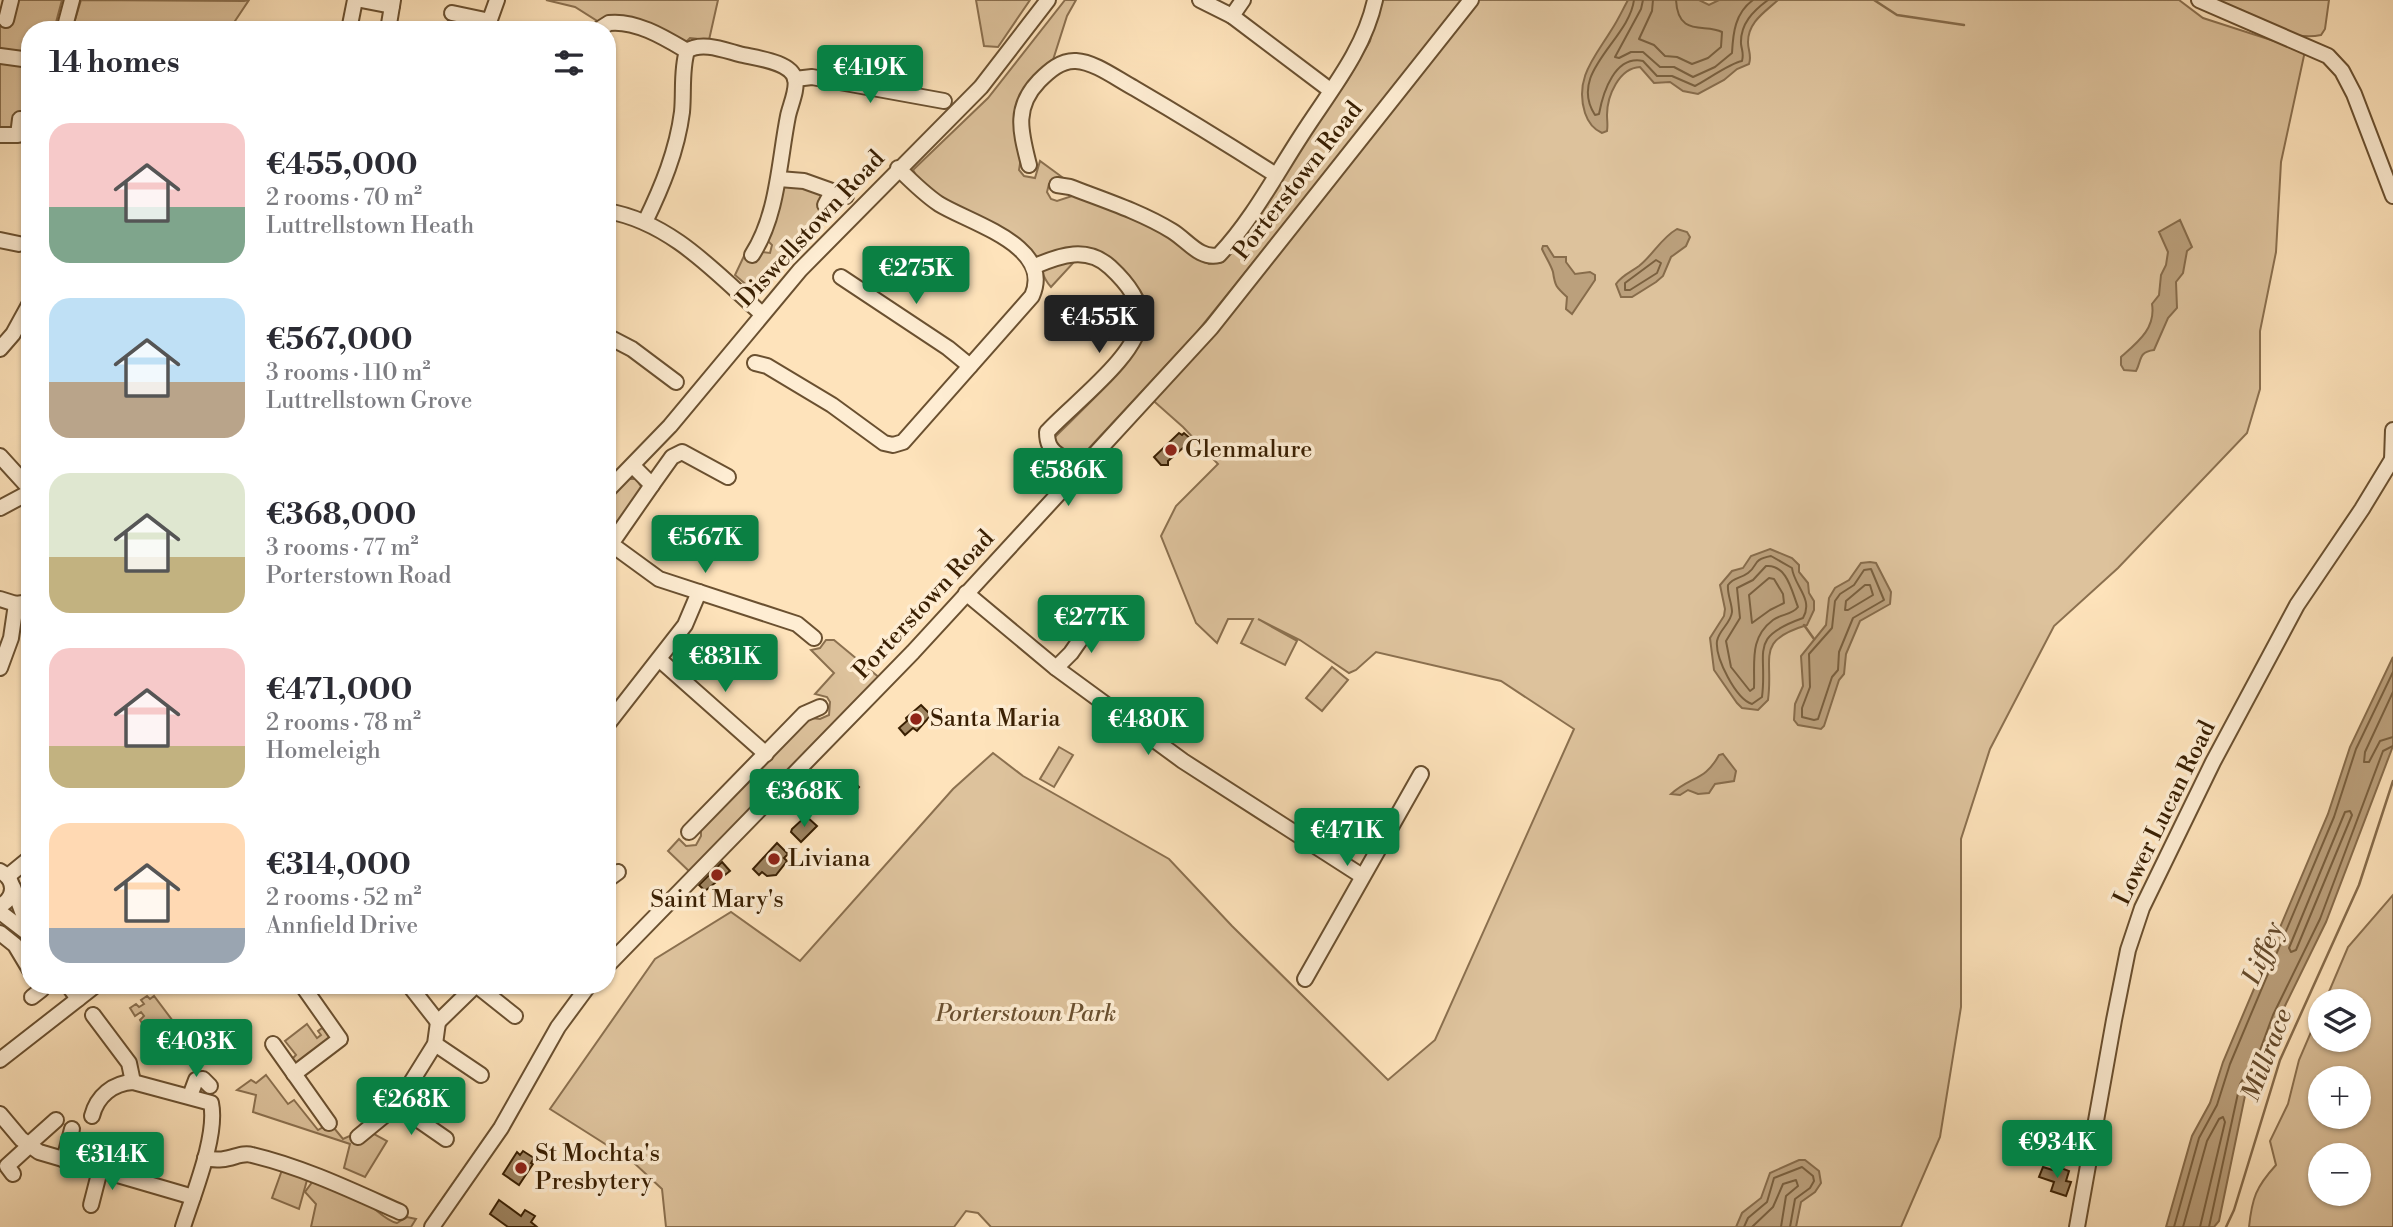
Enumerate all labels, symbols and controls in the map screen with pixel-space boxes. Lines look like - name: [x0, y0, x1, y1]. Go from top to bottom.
- text: 14 homes: [49, 44, 180, 82]
- icon: filters: [550, 44, 588, 82]
- pin: €419K: [821, 46, 919, 105]
- text: €419K: [833, 54, 907, 82]
- street label: Porterstown Road: [1227, 95, 1370, 266]
- street label: Diswellstown Road: [731, 144, 892, 314]
- text: €455,000: [266, 146, 418, 184]
- icon: home: [105, 151, 189, 235]
- text: 2 rooms · 70 m²: [266, 184, 422, 212]
- text: Luttrellstown Heath: [266, 212, 474, 240]
- pin: €275K: [867, 246, 965, 306]
- text: €275K: [878, 255, 954, 283]
- pin: €455K: [1050, 296, 1148, 355]
- text: €455K: [1060, 304, 1138, 332]
- text: €567,000: [266, 321, 413, 359]
- icon: home: [105, 326, 189, 410]
- text: 3 rooms · 110 m²: [266, 359, 430, 387]
- text: Luttrellstown Grove: [266, 387, 472, 415]
- place label: Glenmalure: [1185, 435, 1312, 465]
- marker: Glenmalure: [1163, 442, 1179, 458]
- pin: €586K: [1019, 448, 1117, 508]
- text: €586K: [1029, 457, 1107, 485]
- text: €368,000: [266, 496, 416, 534]
- icon: home: [105, 501, 189, 585]
- pin: €567K: [656, 516, 754, 575]
- text: €567K: [668, 524, 742, 552]
- street label: Porterstown Road: [847, 524, 1001, 686]
- text: 3 rooms · 77 m²: [266, 534, 419, 562]
- text: Porterstown Road: [266, 562, 451, 590]
- pin: €277K: [1042, 596, 1140, 655]
- text: €277K: [1054, 604, 1128, 632]
- pin: €831K: [676, 634, 774, 694]
- text: €831K: [689, 643, 761, 671]
- text: €471,000: [266, 671, 412, 709]
- icon: home: [105, 676, 189, 760]
- pin: €480K: [1099, 698, 1197, 757]
- place label: Santa Maria: [930, 704, 1061, 734]
- text: €480K: [1108, 706, 1188, 734]
- text: 2 rooms · 78 m²: [266, 709, 421, 737]
- marker: Santa Maria: [908, 711, 924, 727]
- street label: Lower Lucan Road: [2107, 716, 2223, 910]
- text: Homeleigh: [266, 737, 381, 765]
- pin: €368K: [755, 770, 853, 829]
- text: €368K: [766, 778, 842, 806]
- pin: €471K: [1298, 808, 1396, 868]
- text: €471K: [1310, 817, 1384, 845]
- place label: Liviana: [788, 844, 871, 874]
- text: €314,000: [266, 846, 411, 884]
- icon: home: [105, 851, 189, 935]
- marker: Liviana: [766, 851, 782, 867]
- marker: Saint Mary's: [709, 867, 725, 883]
- text: 2 rooms · 52 m²: [266, 884, 422, 912]
- place label: Saint Mary's: [650, 885, 784, 915]
- text: Annfield Drive: [266, 912, 418, 940]
- water label: Liffey: [2235, 917, 2290, 990]
- map controls: [2308, 989, 2371, 1206]
- button: layers: [2308, 989, 2371, 1052]
- park label: Porterstown Park: [935, 999, 1116, 1029]
- water label: Millrace: [2235, 1004, 2299, 1106]
- pin: €403K: [147, 1020, 245, 1079]
- text: €403K: [156, 1028, 236, 1056]
- button: +: [2308, 1066, 2371, 1129]
- pin: €268K: [362, 1078, 460, 1137]
- text: €268K: [372, 1086, 450, 1114]
- pin: €934K: [2008, 1120, 2106, 1180]
- text: €934K: [2018, 1129, 2096, 1157]
- pin: €314K: [63, 1132, 161, 1192]
- place label: St Mochta's Presbytery: [535, 1139, 660, 1197]
- text: €314K: [76, 1141, 148, 1169]
- button: −: [2308, 1143, 2371, 1206]
- marker: St Mochta's Presbytery: [513, 1160, 529, 1176]

